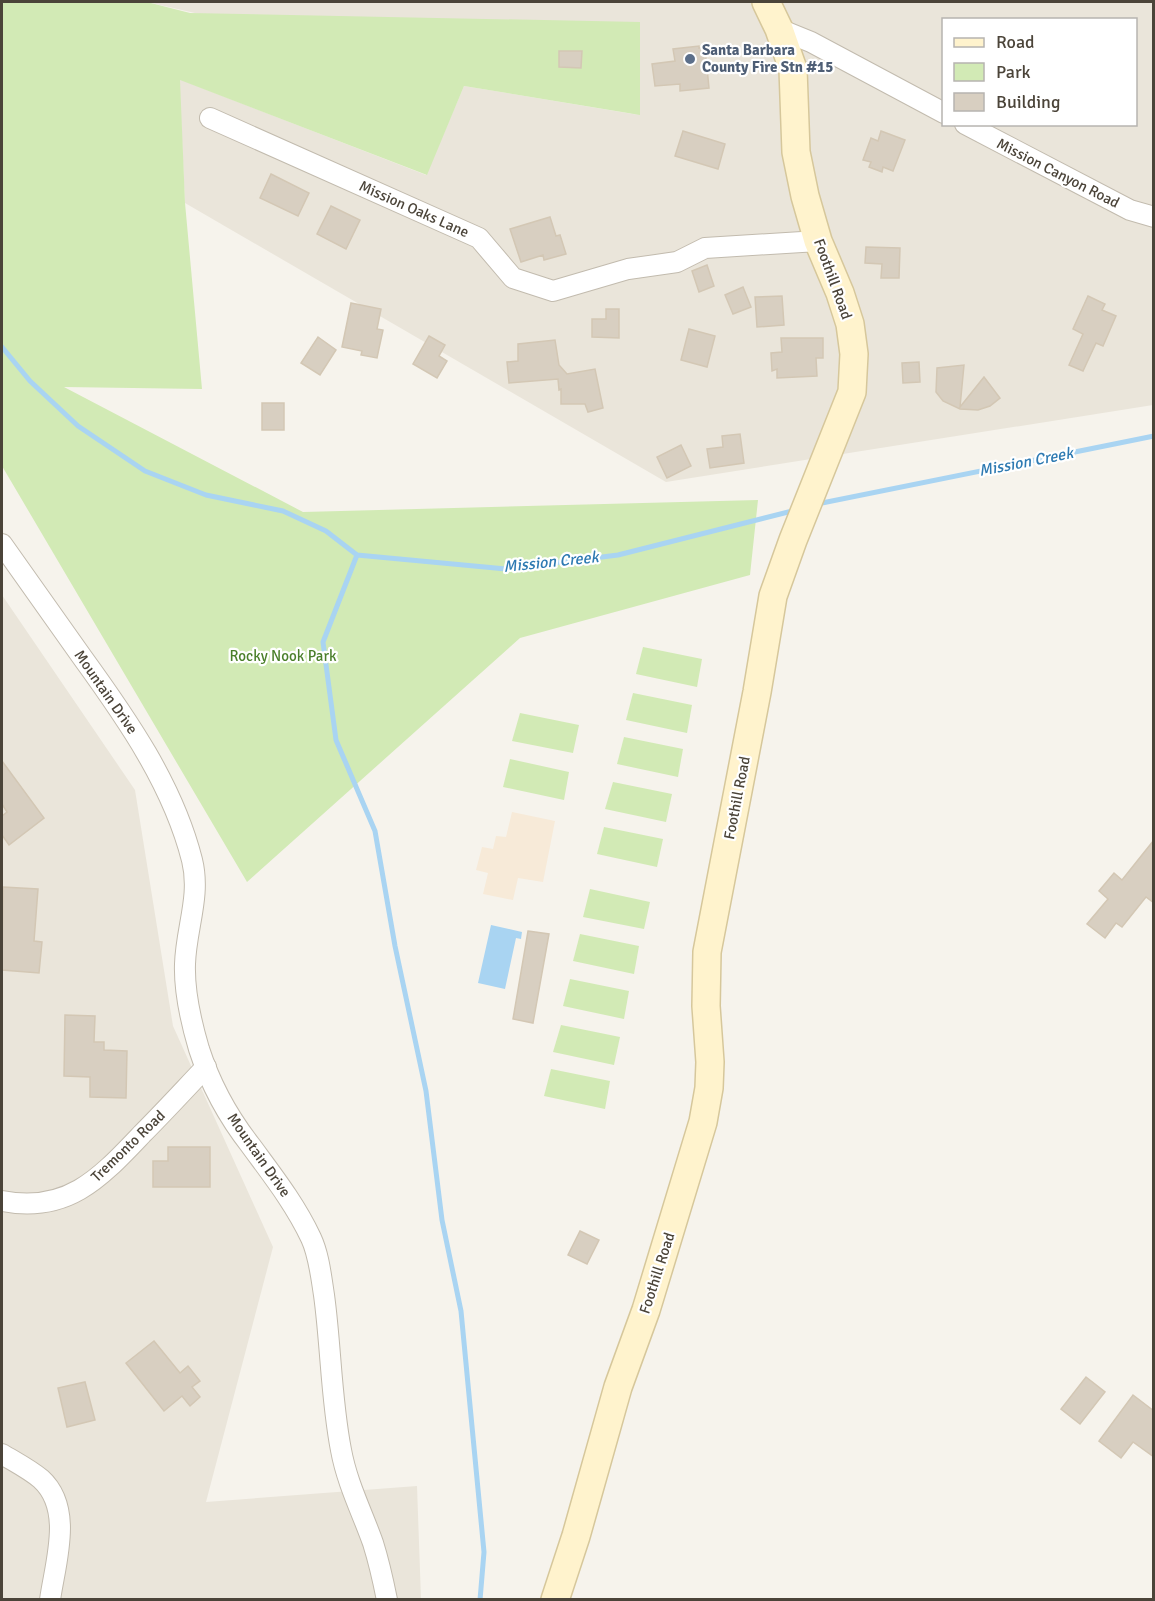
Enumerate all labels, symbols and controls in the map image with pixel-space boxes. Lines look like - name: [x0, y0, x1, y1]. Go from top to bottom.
- legend: [942, 18, 1137, 126]
- text: Road: [996, 31, 1035, 53]
- place label: Santa Barbara County Fire Stn #15: [702, 41, 833, 76]
- marker: Santa Barbara County Fire Stn #15: [683, 52, 697, 66]
- text: Park: [996, 61, 1031, 83]
- text: Building: [996, 91, 1060, 113]
- street label: Mission Canyon Road: [994, 134, 1122, 212]
- street label: Mission Oaks Lane: [356, 177, 472, 241]
- street label: Foothill Road: [810, 236, 856, 322]
- water label: Mission Creek: [977, 443, 1077, 481]
- water label: Mission Creek: [502, 547, 601, 577]
- street label: Mountain Drive: [70, 647, 142, 737]
- park label: Rocky Nook Park: [230, 647, 337, 665]
- street label: Foothill Road: [720, 755, 754, 841]
- street label: Tremonto Road: [87, 1106, 169, 1186]
- street label: Mountain Drive: [223, 1110, 295, 1200]
- street label: Foothill Road: [635, 1230, 679, 1316]

